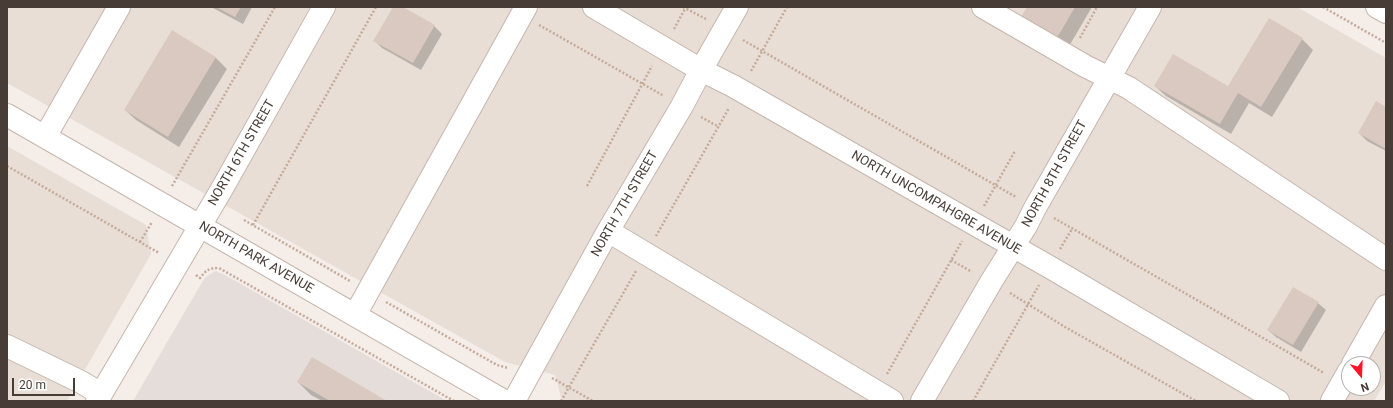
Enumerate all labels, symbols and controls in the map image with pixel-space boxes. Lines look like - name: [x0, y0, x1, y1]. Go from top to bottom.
- street label: NORTH 6TH STREET: [205, 97, 279, 209]
- street label: NORTH 8TH STREET: [1019, 118, 1091, 230]
- street label: NORTH 7TH STREET: [588, 148, 662, 260]
- street label: NORTH UNCOMPAHGRE AVENUE: [848, 148, 1024, 258]
- street label: NORTH PARK AVENUE: [196, 219, 316, 297]
- north arrow: [1341, 356, 1381, 396]
- scale bar: [14, 370, 77, 396]
- text: 20 m: [19, 378, 46, 392]
- text: N: [1359, 379, 1371, 394]

